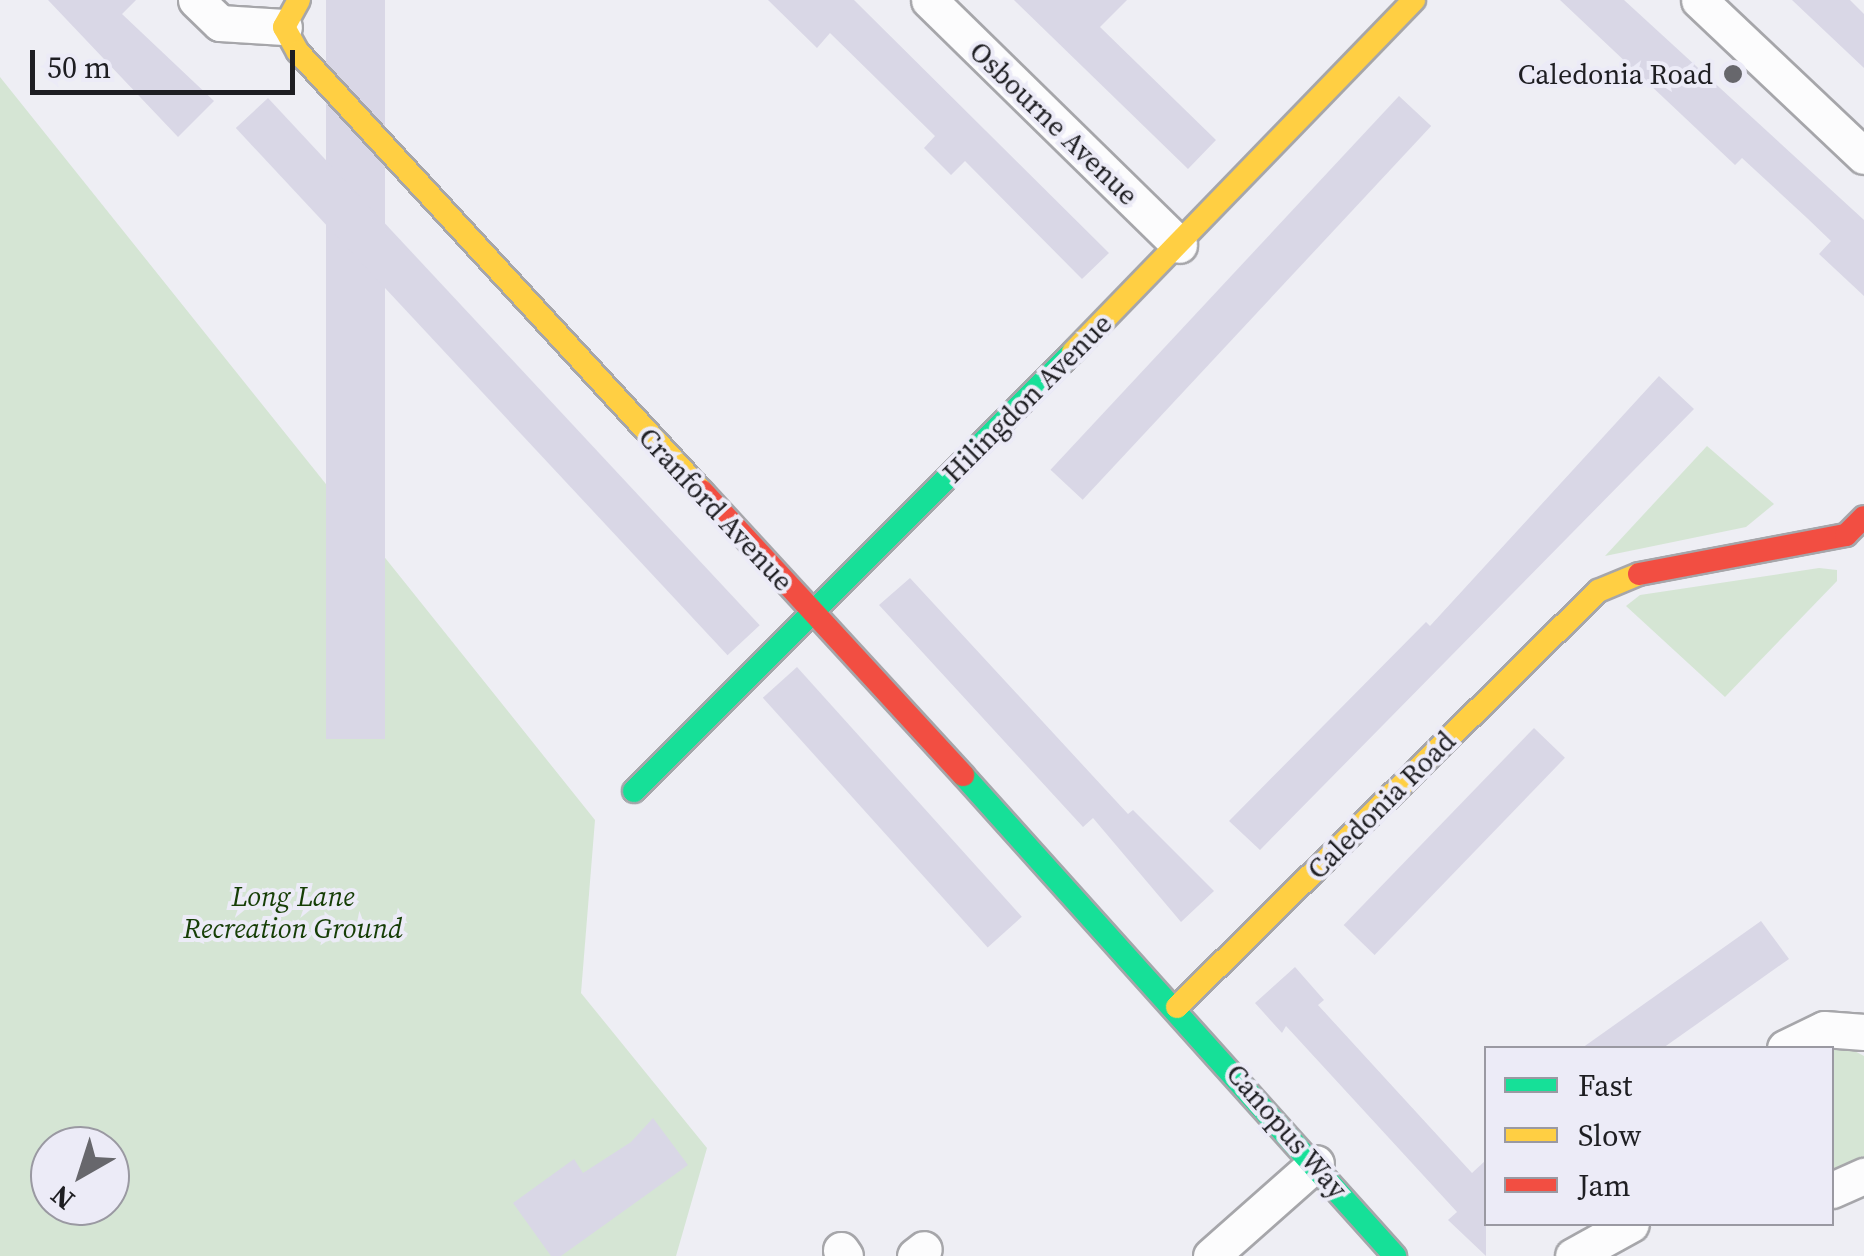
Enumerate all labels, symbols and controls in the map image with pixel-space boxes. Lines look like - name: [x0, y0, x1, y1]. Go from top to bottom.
- scale bar: [35, 30, 300, 92]
- street label: Osbourne Avenue: [963, 34, 1145, 212]
- text: 50 m: [47, 47, 111, 88]
- place label: Caledonia Road: [1518, 57, 1713, 91]
- marker: Caledonia Road: [1722, 63, 1744, 85]
- street label: Hilingdon Avenue: [936, 307, 1118, 489]
- street label: Cranford Avenue: [632, 420, 800, 598]
- street label: Caledonia Road: [1300, 724, 1462, 886]
- park label: Long Lane Recreation Ground: [183, 879, 403, 945]
- legend: [1484, 1046, 1834, 1226]
- street label: Canopus Way: [1219, 1057, 1355, 1205]
- text: Fast: [1578, 1065, 1632, 1106]
- text: Slow: [1578, 1115, 1641, 1156]
- north arrow: [30, 1126, 130, 1226]
- text: Jam: [1578, 1165, 1631, 1206]
- text: N: [43, 1177, 82, 1219]

